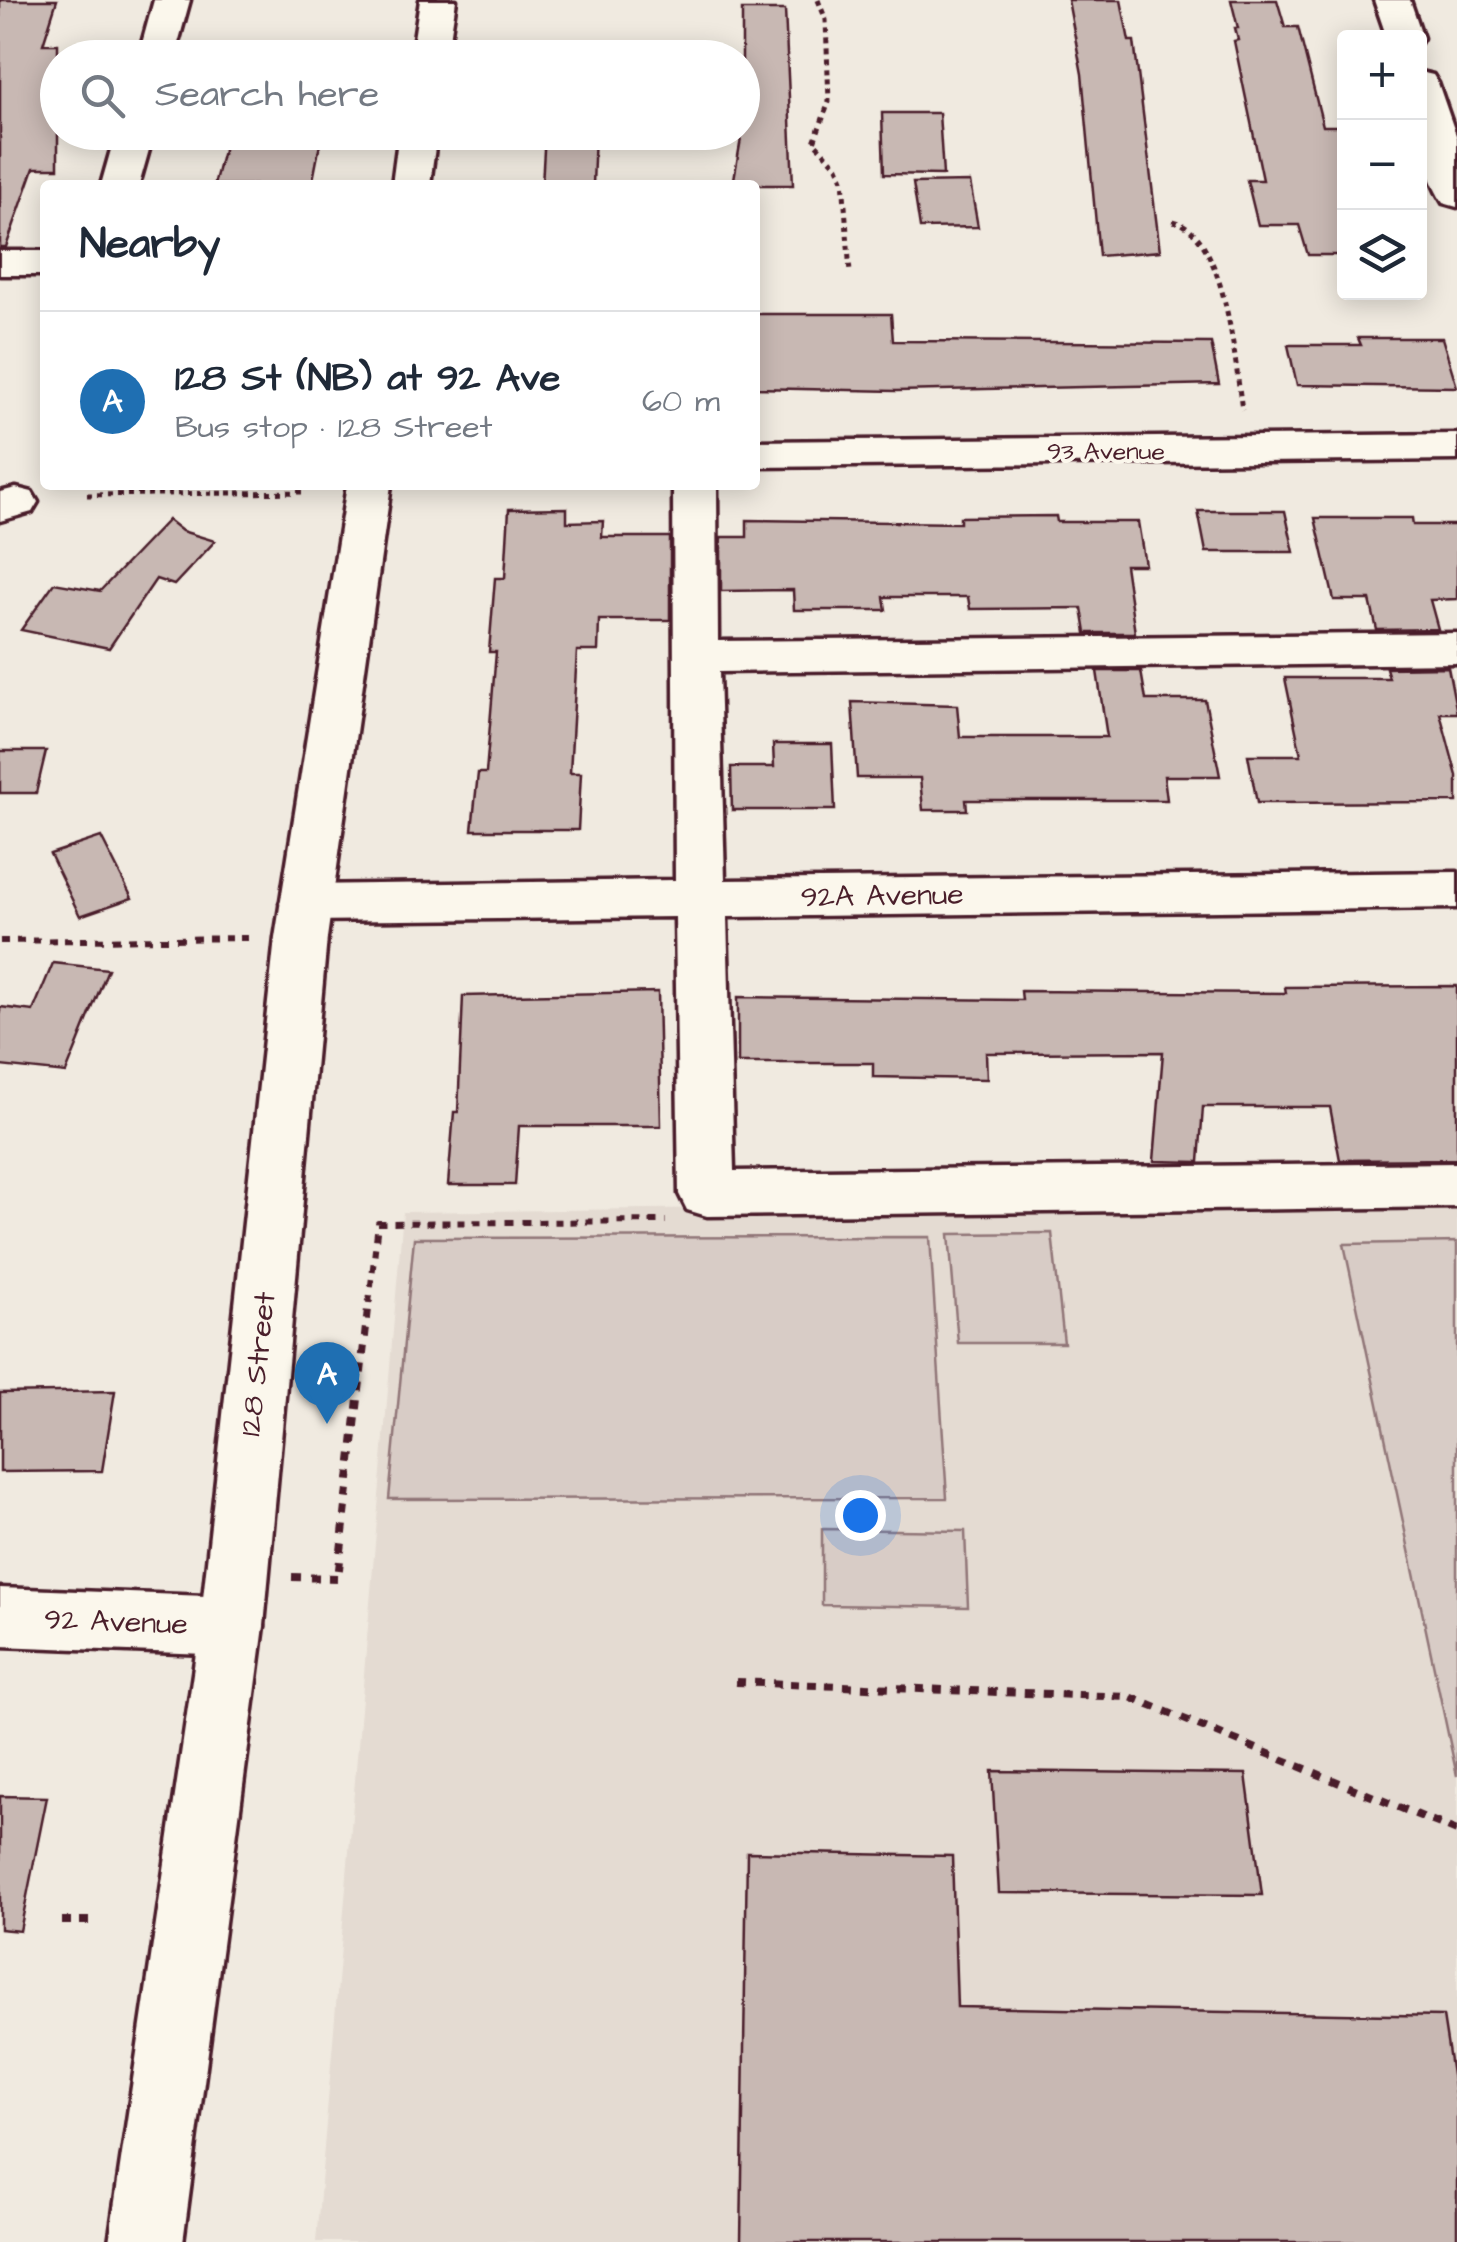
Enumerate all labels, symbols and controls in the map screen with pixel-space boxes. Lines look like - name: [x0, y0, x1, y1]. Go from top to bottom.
- map controls: [1337, 30, 1427, 300]
- button: +: [1337, 30, 1427, 120]
- search box: [40, 40, 760, 150]
- icon: search: [75, 68, 130, 123]
- text: Search here: [155, 69, 379, 121]
- button: −: [1337, 120, 1427, 210]
- button: layers: [1337, 210, 1427, 300]
- text: Nearby: [80, 216, 220, 274]
- text: 128 St (NB) at 92 Ave: [175, 353, 560, 405]
- text: A: [102, 379, 123, 424]
- text: 60 m: [642, 379, 720, 424]
- text: Bus stop · 128 Street: [175, 405, 493, 450]
- street label: 93 Avenue: [1047, 434, 1165, 469]
- street label: 92A Avenue: [800, 874, 964, 918]
- street label: 128 Street: [230, 1290, 286, 1438]
- pin: A: [294, 1342, 360, 1424]
- your location: [835, 1490, 886, 1541]
- street label: 92 Avenue: [43, 1599, 189, 1645]

